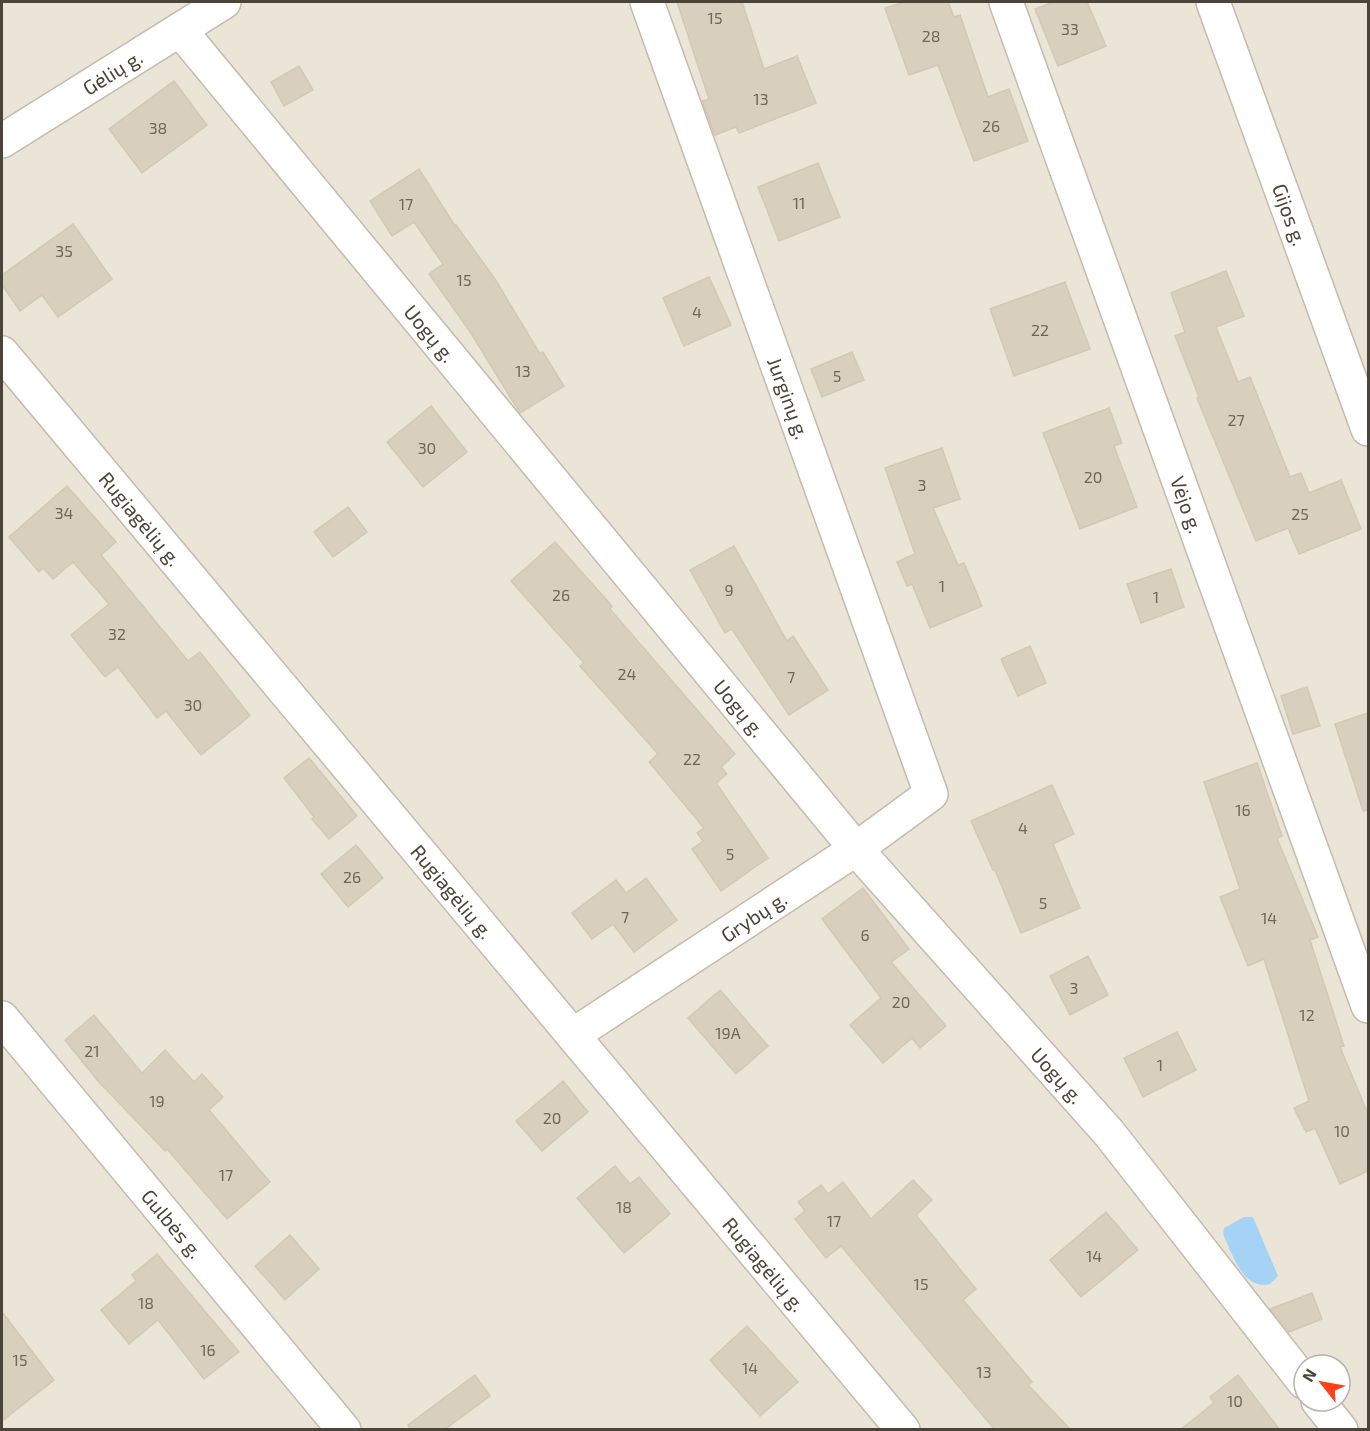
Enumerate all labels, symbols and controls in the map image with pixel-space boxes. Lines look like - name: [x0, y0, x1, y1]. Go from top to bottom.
- house number: 15: [708, 8, 722, 27]
- house number: 33: [1061, 19, 1079, 38]
- house number: 28: [922, 26, 940, 45]
- street label: Gėlių g.: [78, 44, 146, 100]
- house number: 13: [753, 89, 769, 108]
- house number: 26: [982, 116, 1000, 135]
- house number: 38: [149, 118, 167, 137]
- street label: Gijos g.: [1268, 180, 1312, 249]
- house number: 11: [793, 193, 805, 212]
- house number: 17: [399, 194, 413, 213]
- house number: 35: [55, 241, 73, 260]
- house number: 15: [457, 270, 471, 289]
- street label: Uogų g.: [399, 299, 461, 367]
- house number: 4: [692, 302, 702, 321]
- house number: 22: [1031, 320, 1049, 339]
- street label: Jurginų g.: [763, 354, 815, 442]
- house number: 13: [515, 361, 531, 380]
- house number: 5: [833, 366, 841, 385]
- house number: 27: [1227, 410, 1245, 429]
- house number: 30: [418, 438, 436, 457]
- street label: Rugiagėlių g.: [94, 467, 187, 571]
- house number: 20: [1084, 467, 1102, 486]
- street label: Vėjo g.: [1166, 473, 1208, 536]
- house number: 3: [918, 475, 926, 494]
- house number: 34: [55, 503, 74, 522]
- house number: 25: [1291, 504, 1309, 523]
- house number: 1: [939, 576, 945, 595]
- house number: 9: [724, 580, 734, 599]
- house number: 26: [552, 585, 570, 604]
- house number: 1: [1153, 587, 1159, 606]
- house number: 32: [108, 624, 126, 643]
- house number: 24: [618, 664, 637, 683]
- house number: 7: [787, 667, 795, 686]
- street label: Uogų g.: [709, 674, 770, 742]
- house number: 30: [184, 695, 202, 714]
- house number: 22: [683, 749, 701, 768]
- house number: 16: [1235, 800, 1251, 819]
- house number: 4: [1018, 818, 1028, 837]
- street label: Rugiagėlių g.: [406, 840, 499, 943]
- house number: 5: [726, 844, 734, 863]
- house number: 26: [343, 867, 361, 886]
- street label: Grybų g.: [716, 886, 791, 947]
- house number: 5: [1039, 893, 1047, 912]
- house number: 7: [621, 907, 629, 926]
- house number: 14: [1261, 908, 1277, 927]
- house number: 6: [860, 925, 870, 944]
- house number: 3: [1070, 978, 1078, 997]
- house number: 20: [892, 992, 910, 1011]
- house number: 12: [1299, 1005, 1315, 1024]
- house number: 19A: [715, 1023, 741, 1042]
- house number: 21: [84, 1041, 100, 1060]
- street label: Uogų g.: [1026, 1042, 1089, 1108]
- house number: 1: [1157, 1055, 1163, 1074]
- house number: 19: [149, 1091, 165, 1110]
- house number: 20: [543, 1108, 561, 1127]
- house number: 10: [1334, 1121, 1350, 1140]
- house number: 17: [219, 1165, 233, 1184]
- street label: Gulbės g.: [137, 1184, 208, 1263]
- house number: 18: [616, 1197, 632, 1216]
- house number: 17: [827, 1211, 841, 1230]
- street label: Rugiagėlių g.: [718, 1212, 810, 1316]
- house number: 14: [1086, 1246, 1102, 1265]
- house number: 15: [914, 1274, 928, 1293]
- house number: 18: [138, 1293, 154, 1312]
- house number: 16: [200, 1340, 216, 1359]
- house number: 15: [13, 1350, 27, 1369]
- north arrow: [1292, 1353, 1352, 1413]
- house number: 14: [742, 1358, 758, 1377]
- house number: 13: [976, 1362, 992, 1381]
- text: N: [1298, 1365, 1320, 1385]
- house number: 10: [1227, 1391, 1243, 1410]

